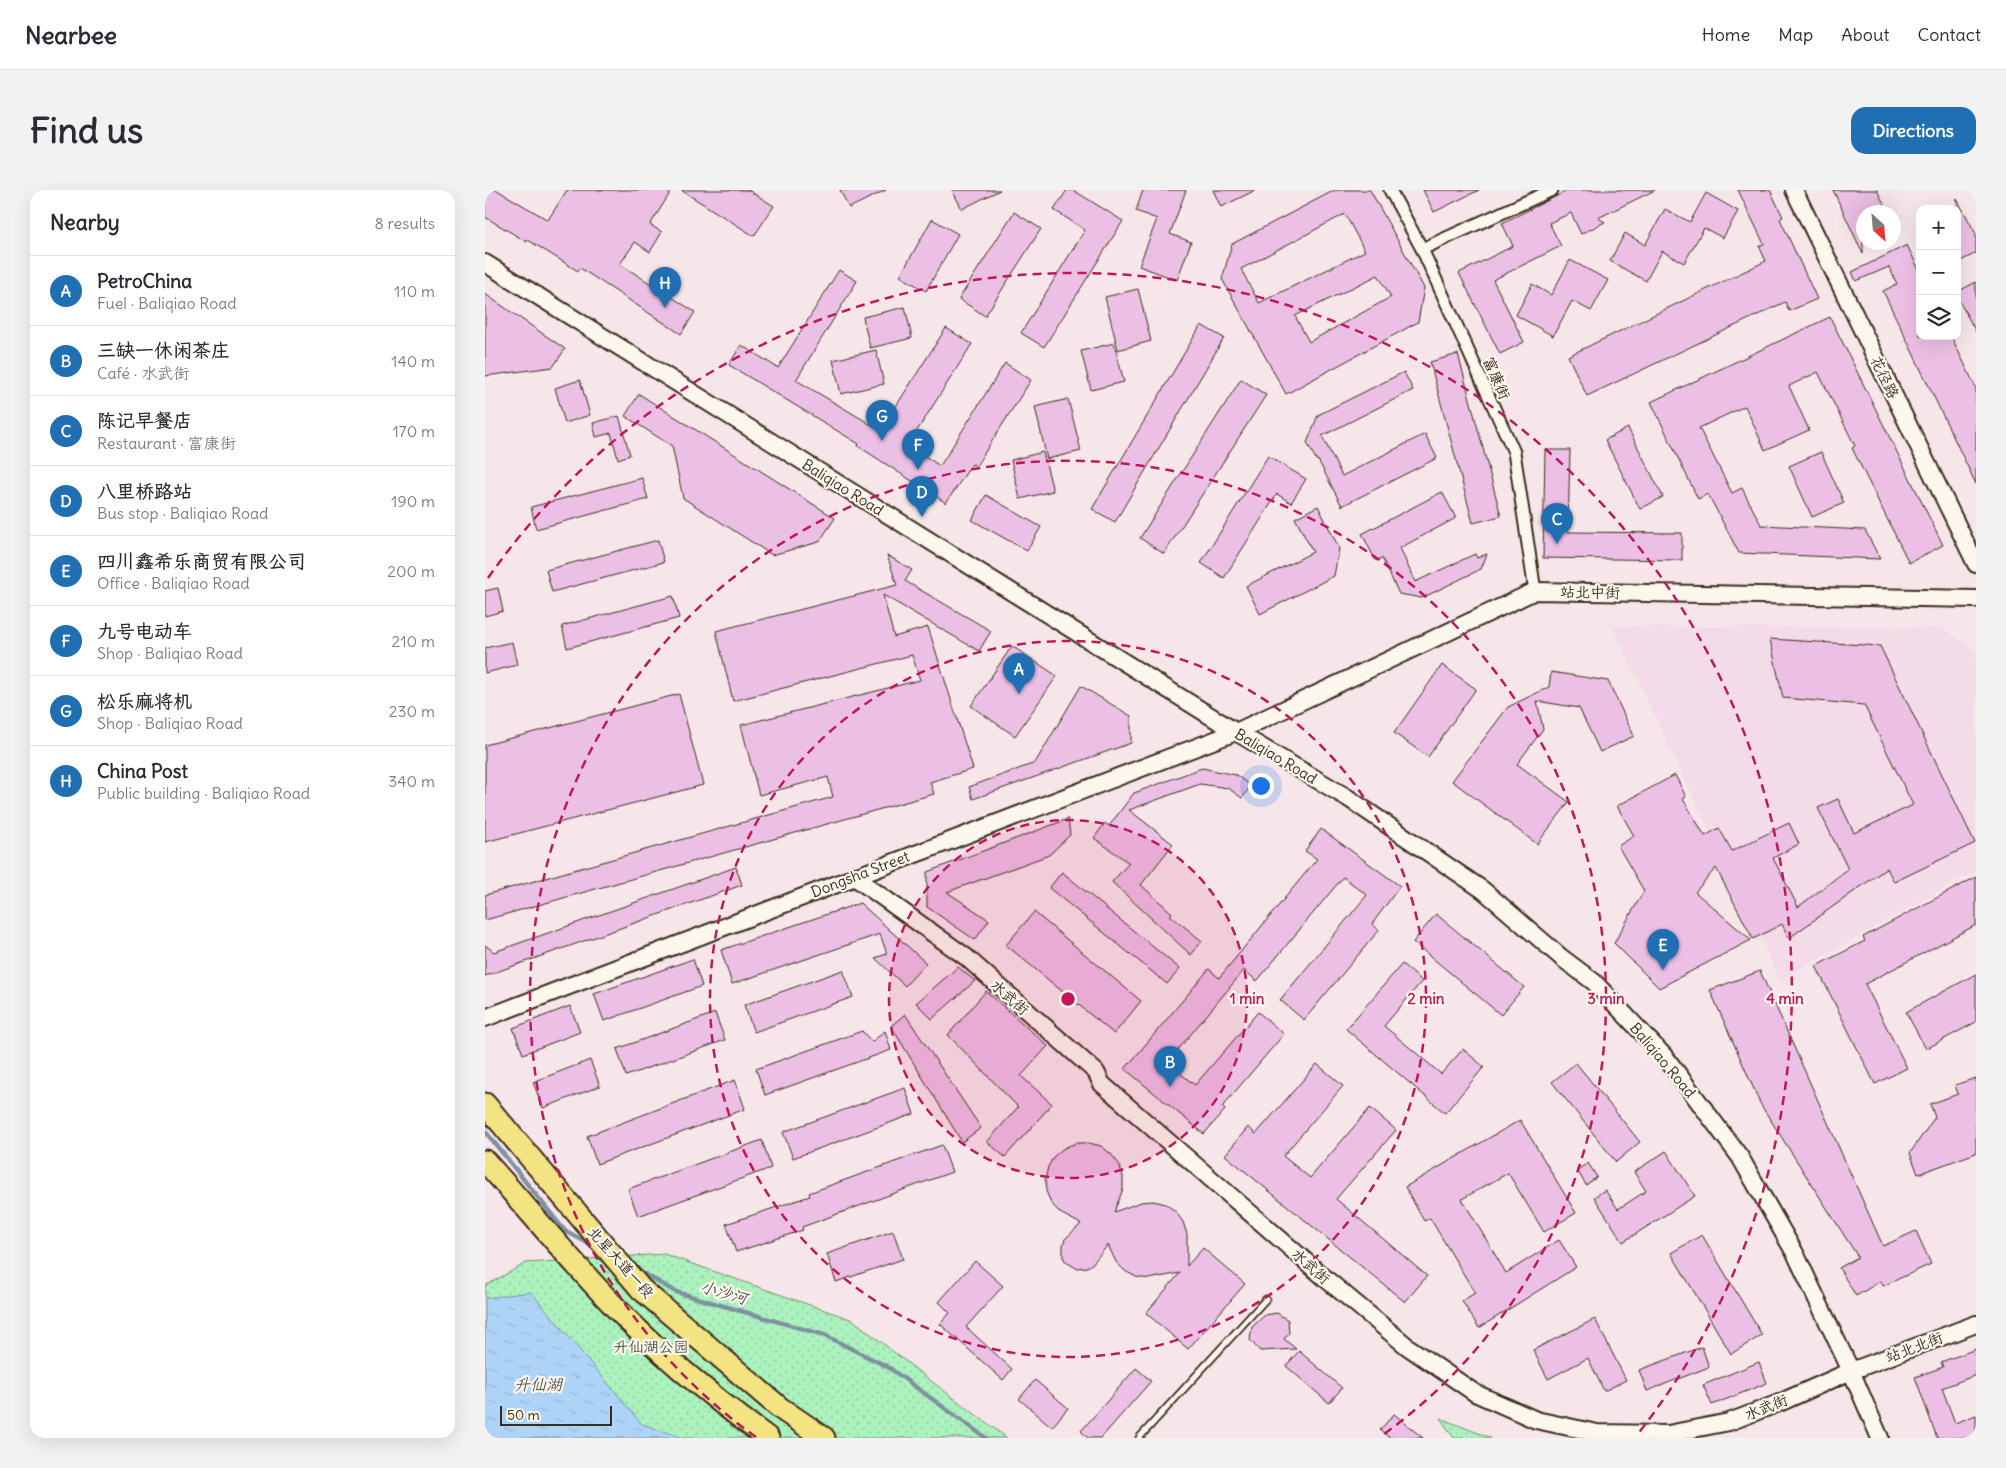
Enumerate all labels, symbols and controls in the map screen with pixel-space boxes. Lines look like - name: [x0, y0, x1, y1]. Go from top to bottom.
- text: Nearbee: [25, 20, 117, 50]
- text: Home: [1702, 23, 1750, 46]
- text: Map: [1778, 23, 1813, 46]
- text: About: [1841, 23, 1889, 46]
- text: Contact: [1917, 23, 1981, 46]
- button: Directions: [1851, 107, 1976, 154]
- text: Find us: [30, 108, 143, 152]
- north arrow: [1856, 205, 1901, 250]
- map controls: [1916, 205, 1961, 340]
- button: +: [1916, 205, 1961, 250]
- text: Nearby: [50, 209, 120, 236]
- text: 8 results: [374, 213, 435, 233]
- button: −: [1916, 250, 1961, 295]
- pin: H: [649, 267, 681, 308]
- text: PetroChina: [97, 269, 192, 293]
- text: A: [61, 281, 71, 301]
- text: 110 m: [394, 281, 435, 301]
- text: Fuel · Baliqiao Road: [97, 293, 237, 313]
- button: layers: [1916, 295, 1961, 340]
- text: 三缺一休闲茶庄: [97, 338, 230, 362]
- text: B: [61, 351, 71, 371]
- text: 140 m: [391, 351, 435, 371]
- street label: 花径路: [1867, 353, 1903, 401]
- street label: 富康街: [1479, 354, 1515, 402]
- text: Café · 水武街: [97, 363, 189, 383]
- pin: G: [866, 400, 898, 441]
- text: 陈记早餐店: [97, 408, 192, 432]
- text: C: [61, 421, 71, 441]
- text: 170 m: [392, 421, 435, 441]
- pin: F: [902, 429, 934, 470]
- text: Restaurant · 富康街: [97, 433, 236, 453]
- street label: Baliqiao Road: [799, 454, 887, 520]
- pin: D: [906, 476, 938, 517]
- text: 八里桥路站: [97, 479, 192, 503]
- text: D: [60, 491, 72, 511]
- text: 190 m: [391, 491, 435, 511]
- text: Bus stop · Baliqiao Road: [97, 503, 268, 523]
- pin: C: [1541, 503, 1573, 544]
- text: 四川鑫希乐商贸有限公司: [97, 549, 306, 573]
- text: E: [61, 561, 71, 581]
- text: 200 m: [387, 561, 435, 581]
- text: Office · Baliqiao Road: [97, 573, 250, 593]
- street label: 站北中街: [1560, 582, 1620, 602]
- text: 九号电动车: [97, 619, 192, 643]
- text: F: [61, 631, 71, 651]
- text: 210 m: [392, 631, 435, 651]
- text: Shop · Baliqiao Road: [97, 643, 243, 663]
- pin: A: [1003, 653, 1035, 694]
- text: 松乐麻将机: [97, 689, 192, 713]
- text: G: [60, 701, 72, 721]
- text: 230 m: [389, 701, 435, 721]
- text: Shop · Baliqiao Road: [97, 713, 243, 733]
- street label: Baliqiao Road: [1231, 724, 1321, 788]
- text: China Post: [97, 759, 188, 783]
- text: H: [60, 771, 72, 791]
- text: 340 m: [388, 771, 435, 791]
- your location: [1248, 773, 1274, 799]
- text: Public building · Baliqiao Road: [97, 783, 310, 803]
- street label: Dongsha Street: [808, 847, 912, 901]
- pin: E: [1647, 929, 1679, 970]
- street label: 水武街: [987, 975, 1033, 1019]
- text: 1 min: [1230, 989, 1265, 1008]
- text: 2 min: [1408, 989, 1445, 1008]
- text: 3 min: [1587, 989, 1625, 1008]
- text: 4 min: [1766, 989, 1804, 1008]
- centre of rings: [1059, 990, 1077, 1008]
- street label: Baliqiao Road: [1626, 1018, 1700, 1102]
- pin: B: [1154, 1046, 1186, 1087]
- street label: 北星大道一段: [584, 1222, 658, 1302]
- street label: 水武街: [1288, 1244, 1334, 1288]
- water label: 小沙河: [698, 1276, 753, 1309]
- street label: 站北北街: [1883, 1327, 1945, 1367]
- park label: 升仙湖公园: [613, 1337, 689, 1356]
- water label: 升仙湖: [514, 1374, 564, 1394]
- street label: 水武街: [1742, 1390, 1790, 1424]
- scale bar: [500, 1403, 613, 1426]
- text: 50 m: [507, 1406, 540, 1424]

